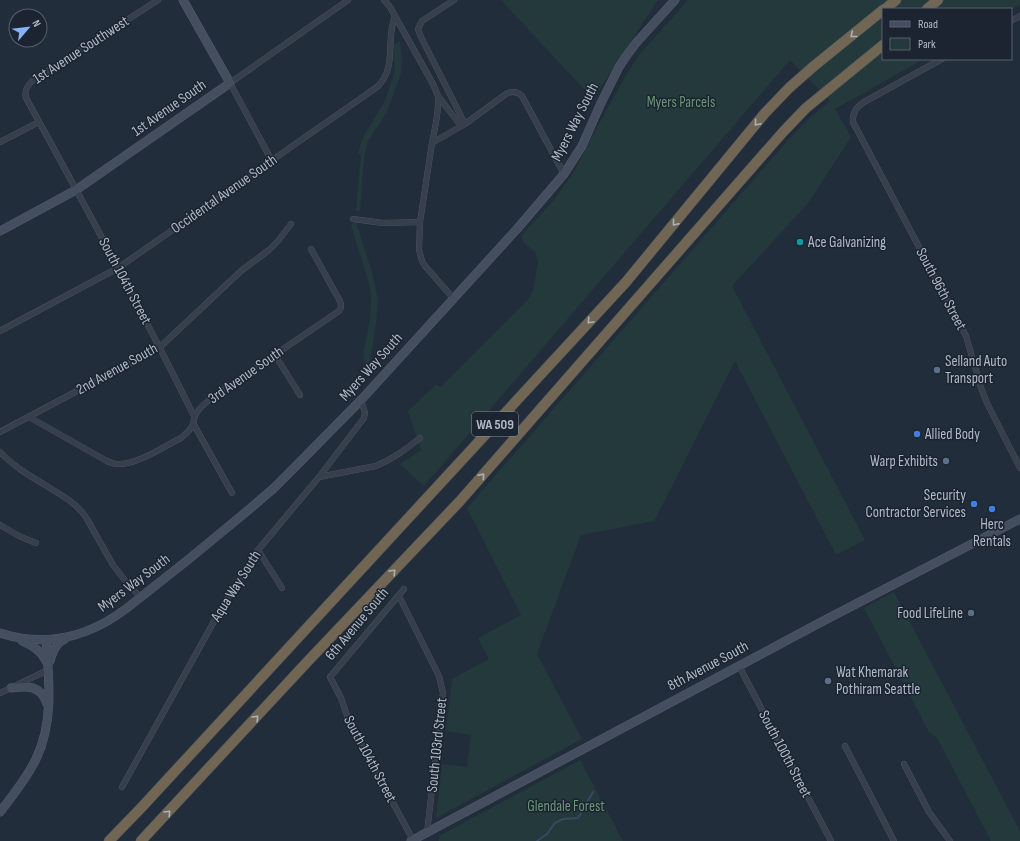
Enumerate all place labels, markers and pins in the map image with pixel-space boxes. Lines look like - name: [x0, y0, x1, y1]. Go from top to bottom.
- place label: Ace Galvanizing: [807, 233, 886, 252]
- marker: Ace Galvanizing: [795, 237, 805, 247]
- place label: Selland Auto Transport: [945, 352, 1007, 388]
- marker: Selland Auto Transport: [932, 365, 942, 375]
- place label: Allied Body: [924, 425, 980, 444]
- marker: Allied Body: [912, 429, 922, 439]
- place label: Warp Exhibits: [870, 452, 938, 471]
- marker: Warp Exhibits: [941, 456, 951, 466]
- place label: Security Contractor Services: [866, 486, 966, 522]
- marker: Security Contractor Services: [969, 499, 979, 509]
- marker: Herc Rentals: [987, 504, 997, 514]
- place label: Herc Rentals: [973, 515, 1011, 551]
- place label: Food LifeLine: [897, 604, 963, 623]
- marker: Food LifeLine: [966, 608, 976, 618]
- place label: Wat Khemarak Pothiram Seattle: [836, 663, 920, 699]
- marker: Wat Khemarak Pothiram Seattle: [823, 676, 833, 686]

